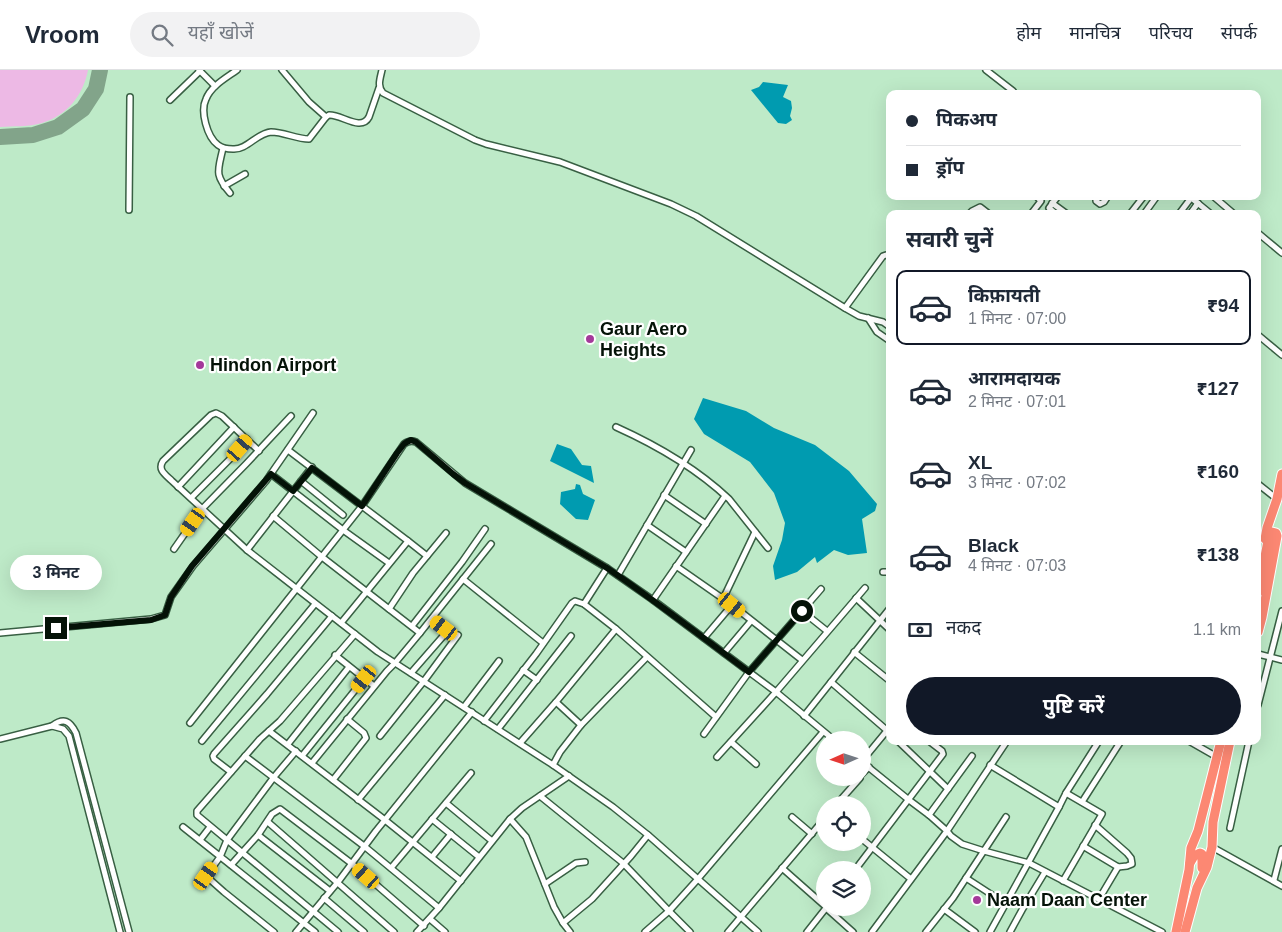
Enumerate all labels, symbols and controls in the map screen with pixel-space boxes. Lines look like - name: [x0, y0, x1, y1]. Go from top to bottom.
- search box: [130, 12, 480, 57]
- text: Vroom: [25, 21, 100, 48]
- icon: search: [148, 21, 176, 49]
- text: यहाँ खोजें: [188, 22, 254, 43]
- text: होम: [1016, 23, 1041, 43]
- text: मानचित्र: [1069, 23, 1121, 43]
- text: परिचय: [1149, 23, 1193, 43]
- text: संपर्क: [1221, 23, 1257, 43]
- text: पिकअप: [936, 109, 997, 130]
- text: ड्रॉप: [936, 157, 964, 178]
- text: सवारी चुनें: [906, 227, 993, 252]
- icon: car: [908, 285, 953, 330]
- text: किफ़ायती: [968, 285, 1040, 306]
- text: ₹94: [1207, 295, 1239, 316]
- text: 1 मिनट · 07:00: [968, 310, 1066, 327]
- place label: Gaur Aero Heights: [600, 319, 687, 360]
- marker: Gaur Aero Heights: [584, 333, 596, 345]
- place label: Hindon Airport: [210, 355, 336, 375]
- marker: Hindon Airport: [194, 359, 206, 371]
- icon: car: [908, 368, 953, 413]
- text: आरामदायक: [968, 368, 1060, 389]
- text: ₹127: [1196, 378, 1239, 399]
- text: 2 मिनट · 07:01: [968, 393, 1066, 410]
- car: [224, 432, 255, 464]
- icon: car: [908, 451, 953, 496]
- text: XL: [968, 452, 992, 473]
- text: ₹160: [1196, 461, 1239, 482]
- text: 3 मिनट · 07:02: [968, 474, 1066, 491]
- car: [178, 505, 207, 539]
- icon: car: [908, 534, 953, 579]
- text: Black: [968, 535, 1019, 556]
- text: ₹138: [1196, 544, 1239, 565]
- callout: 3 मिनट: [10, 556, 102, 590]
- text: 4 मिनट · 07:03: [968, 557, 1066, 574]
- text: 3 मिनट: [33, 564, 79, 581]
- car: [715, 590, 748, 620]
- route start: [791, 600, 813, 622]
- car: [427, 613, 460, 643]
- icon: cash: [906, 616, 934, 644]
- route end: [45, 617, 67, 639]
- text: नकद: [946, 617, 981, 638]
- text: 1.1 km: [1193, 621, 1241, 638]
- car: [348, 663, 379, 695]
- button: पुष्टि करें: [906, 677, 1241, 735]
- north arrow: [816, 731, 871, 786]
- map controls: [816, 731, 871, 916]
- button: locate: [816, 796, 871, 851]
- car: [191, 859, 220, 893]
- car: [349, 860, 382, 892]
- button: layers: [816, 861, 871, 916]
- place label: Naam Daan Center: [987, 890, 1147, 910]
- marker: Naam Daan Center: [971, 894, 983, 906]

